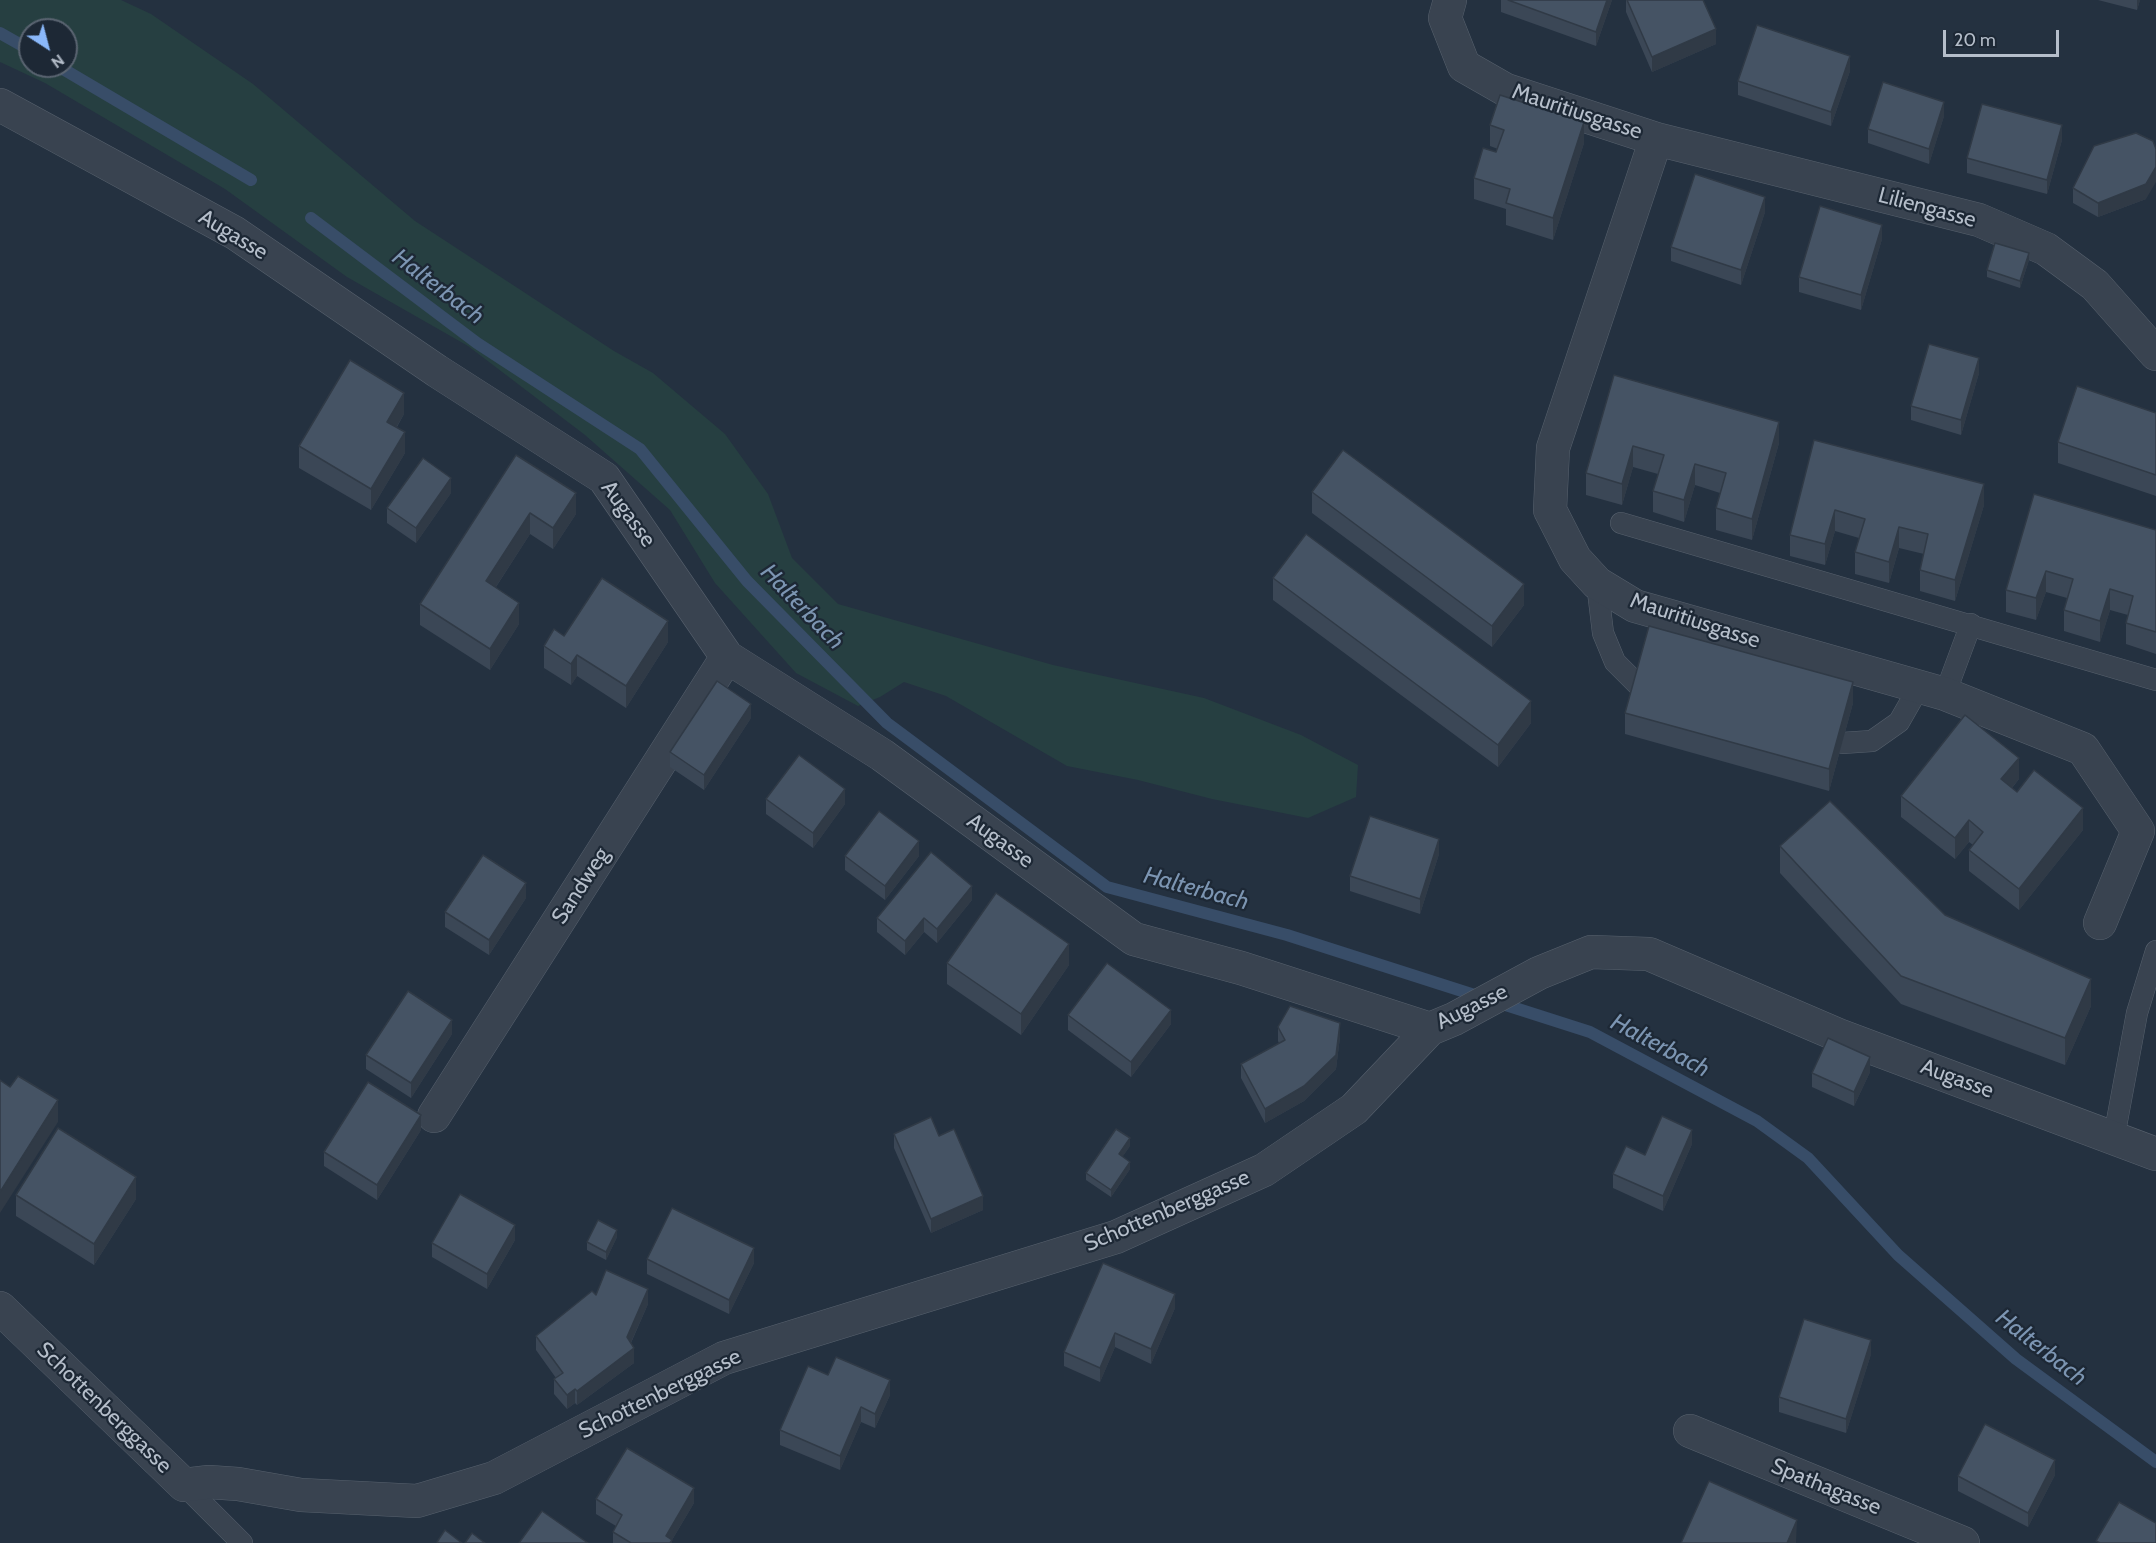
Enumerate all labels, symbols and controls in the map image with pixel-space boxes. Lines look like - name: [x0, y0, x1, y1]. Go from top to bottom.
- north arrow: [18, 18, 78, 78]
- scale bar: [1946, 18, 2062, 56]
- text: 20 m: [1954, 29, 1996, 51]
- text: N: [48, 50, 68, 72]
- street label: Mauritiusgasse: [1509, 79, 1645, 145]
- street label: Liliengasse: [1875, 182, 1979, 234]
- street label: Augasse: [194, 204, 272, 266]
- water label: Halterbach: [386, 243, 490, 331]
- street label: Augasse: [595, 476, 661, 552]
- water label: Halterbach: [754, 558, 850, 656]
- street label: Mauritiusgasse: [1627, 588, 1763, 654]
- street label: Augasse: [962, 808, 1038, 874]
- street label: Sandweg: [547, 843, 615, 929]
- water label: Halterbach: [1140, 861, 1252, 917]
- street label: Augasse: [1432, 979, 1512, 1035]
- water label: Halterbach: [1606, 1008, 1714, 1084]
- street label: Augasse: [1917, 1054, 1997, 1104]
- street label: Schottenberggasse: [1080, 1164, 1254, 1258]
- water label: Halterbach: [1990, 1303, 2092, 1393]
- street label: Schottenberggasse: [31, 1337, 177, 1479]
- street label: Schottenberggasse: [575, 1343, 745, 1445]
- street label: Spathagasse: [1767, 1453, 1885, 1521]

